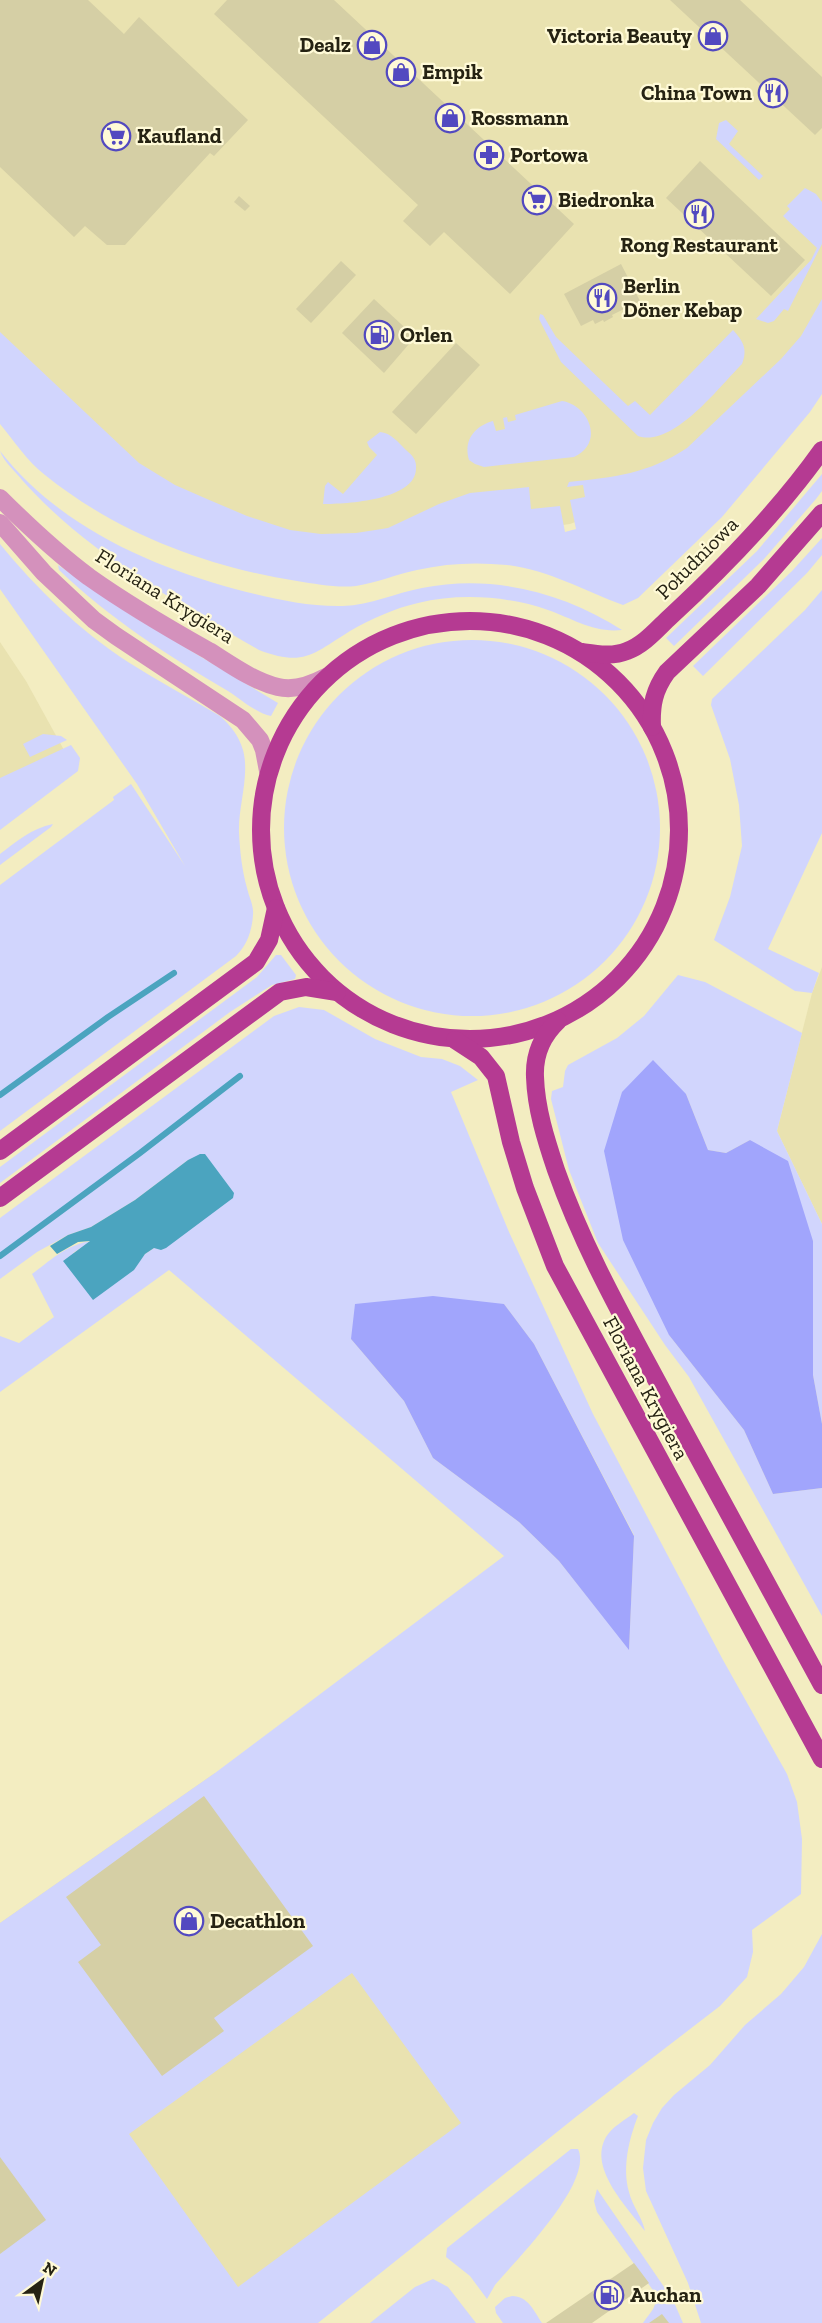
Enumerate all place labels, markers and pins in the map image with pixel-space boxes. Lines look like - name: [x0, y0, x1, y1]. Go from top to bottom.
- shop icon: Victoria Beauty: [697, 20, 729, 52]
- place label: Victoria Beauty: [547, 23, 692, 48]
- shop icon: Dealz: [356, 29, 388, 61]
- place label: Dealz: [300, 32, 351, 57]
- shop icon: Empik: [385, 56, 417, 88]
- place label: Empik: [422, 59, 483, 84]
- restaurant icon: China Town: [757, 77, 789, 109]
- place label: China Town: [641, 80, 753, 105]
- shop icon: Rossmann: [434, 102, 466, 134]
- place label: Rossmann: [471, 105, 569, 130]
- supermarket icon: Kaufland: [100, 120, 132, 152]
- place label: Kaufland: [137, 123, 222, 148]
- pharmacy icon: Portowa: [473, 139, 505, 171]
- place label: Portowa: [510, 142, 588, 167]
- supermarket icon: Biedronka: [521, 184, 553, 216]
- place label: Biedronka: [558, 187, 655, 212]
- restaurant icon: Rong Restaurant: [683, 198, 715, 230]
- place label: Rong Restaurant: [620, 232, 778, 257]
- place label: Berlin Döner Kebap: [623, 273, 742, 322]
- restaurant icon: Berlin Döner Kebap: [586, 282, 618, 314]
- fuel station icon: Orlen: [363, 319, 395, 351]
- place label: Orlen: [400, 322, 453, 347]
- shop icon: Decathlon: [173, 1905, 205, 1937]
- place label: Decathlon: [210, 1908, 306, 1933]
- fuel station icon: Auchan: [593, 2279, 625, 2311]
- place label: Auchan: [630, 2282, 702, 2307]

